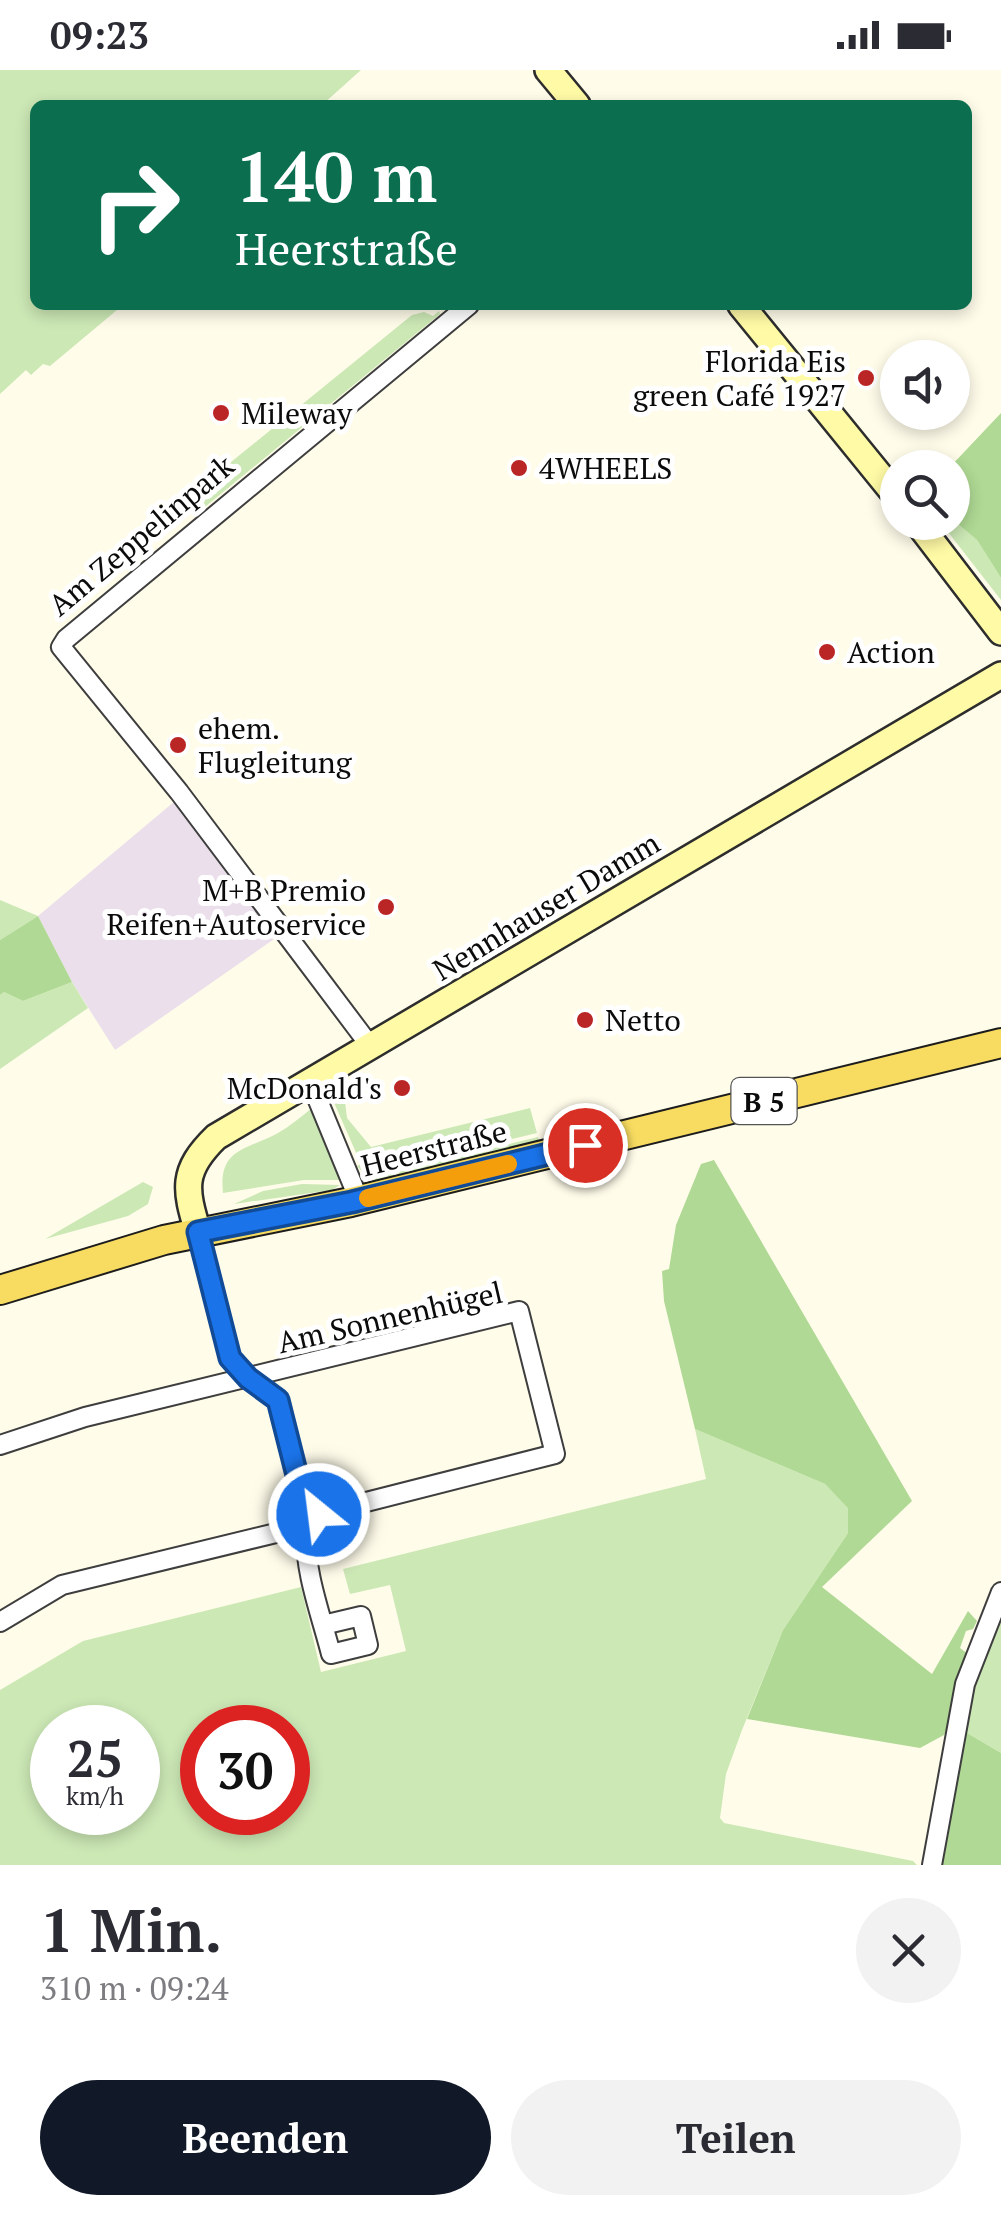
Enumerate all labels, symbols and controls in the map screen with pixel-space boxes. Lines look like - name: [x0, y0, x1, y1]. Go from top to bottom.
- text: 09:23: [50, 10, 149, 60]
- text: 140 m: [235, 129, 437, 222]
- icon: right: [70, 140, 200, 270]
- text: Heerstraße: [235, 218, 458, 278]
- map controls: [880, 340, 970, 540]
- button: sound: [880, 340, 970, 430]
- place label: Florida Eis green Café 1927: [633, 341, 846, 415]
- marker: Florida Eis green Café 1927: [855, 367, 877, 389]
- place label: Mileway: [241, 393, 353, 433]
- marker: Mileway: [210, 402, 232, 424]
- street label: Am Zeppelinpark: [40, 445, 242, 624]
- place label: 4WHEELS: [539, 448, 672, 488]
- button: search: [880, 450, 970, 540]
- marker: 4WHEELS: [508, 457, 530, 479]
- place label: Action: [847, 632, 935, 672]
- marker: Action: [816, 641, 838, 663]
- place label: ehem. Flugleitung: [198, 708, 353, 782]
- marker: ehem. Flugleitung: [167, 734, 189, 756]
- street label: Nennhauser Damm: [425, 822, 667, 990]
- place label: M+B Premio Reifen+Autoservice: [106, 870, 366, 944]
- marker: M+B Premio Reifen+Autoservice: [375, 896, 397, 918]
- place label: Netto: [605, 1000, 681, 1040]
- marker: Netto: [574, 1009, 596, 1031]
- place label: McDonald's: [227, 1068, 382, 1108]
- marker: McDonald's: [391, 1077, 413, 1099]
- road number: B 5: [732, 1078, 796, 1124]
- pin: [543, 1103, 628, 1188]
- street label: Heerstraße: [357, 1111, 511, 1185]
- icon: arrive: [558, 1118, 613, 1173]
- street label: Am Sonnenhügel: [274, 1272, 506, 1362]
- position arrow: [267, 1462, 371, 1566]
- speed limit sign: 30: [180, 1705, 310, 1835]
- text: 25: [67, 1725, 123, 1791]
- text: km/h: [66, 1779, 124, 1812]
- text: 1 Min.: [40, 1890, 222, 1969]
- button: close: [856, 1898, 961, 2003]
- text: 310 m · 09:24: [40, 1967, 228, 2009]
- button: Beenden: [40, 2080, 491, 2195]
- button: Teilen: [511, 2080, 961, 2195]

